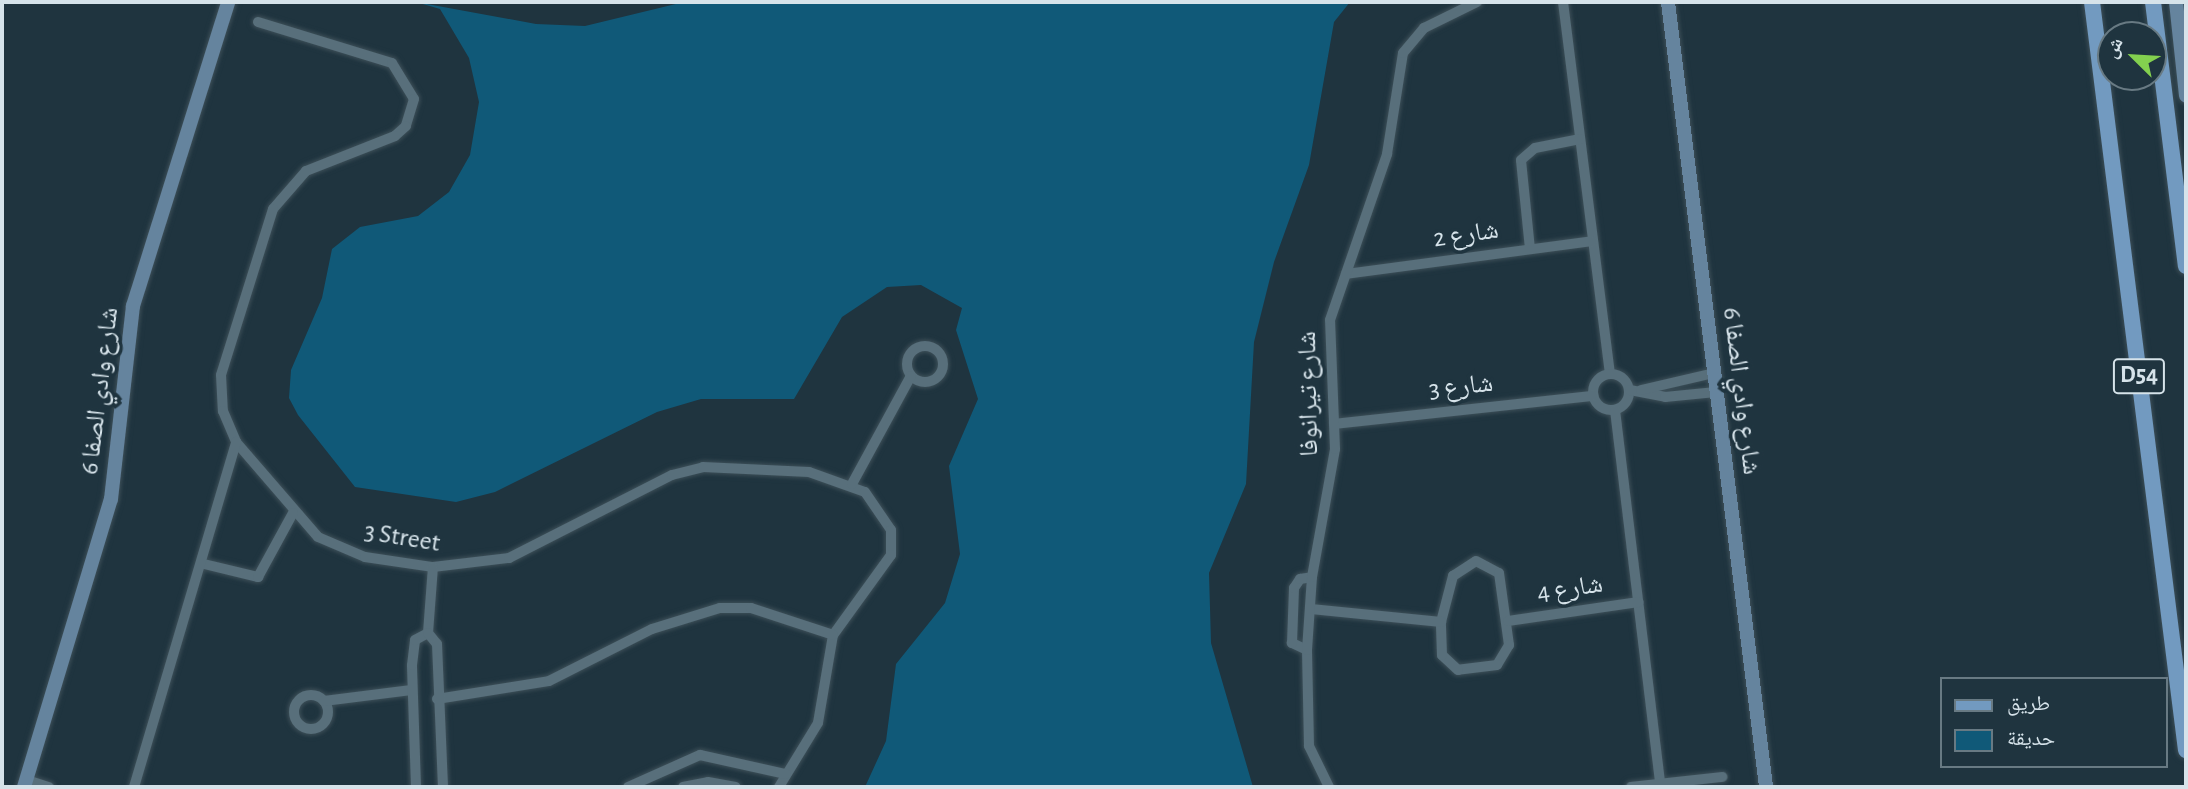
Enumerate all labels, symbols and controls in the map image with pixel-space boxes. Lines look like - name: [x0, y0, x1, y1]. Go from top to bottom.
- north arrow: [2097, 21, 2167, 91]
- text: ش: [2101, 35, 2127, 61]
- street label: شارع 2: [1431, 215, 1501, 255]
- street label: شارع وادي الصفا 6: [74, 306, 126, 476]
- street label: شارع وادي الصفا 6: [1715, 306, 1767, 476]
- street label: شارع تيرانوفا: [1292, 331, 1326, 457]
- road number: D54: [2113, 356, 2165, 396]
- street label: شارع 3: [1427, 368, 1495, 406]
- street label: 3 Street: [362, 517, 442, 559]
- street label: شارع 4: [1535, 569, 1605, 609]
- legend: [1940, 677, 2167, 768]
- text: طريق: [2007, 693, 2050, 714]
- text: حديقة: [2007, 728, 2055, 749]

